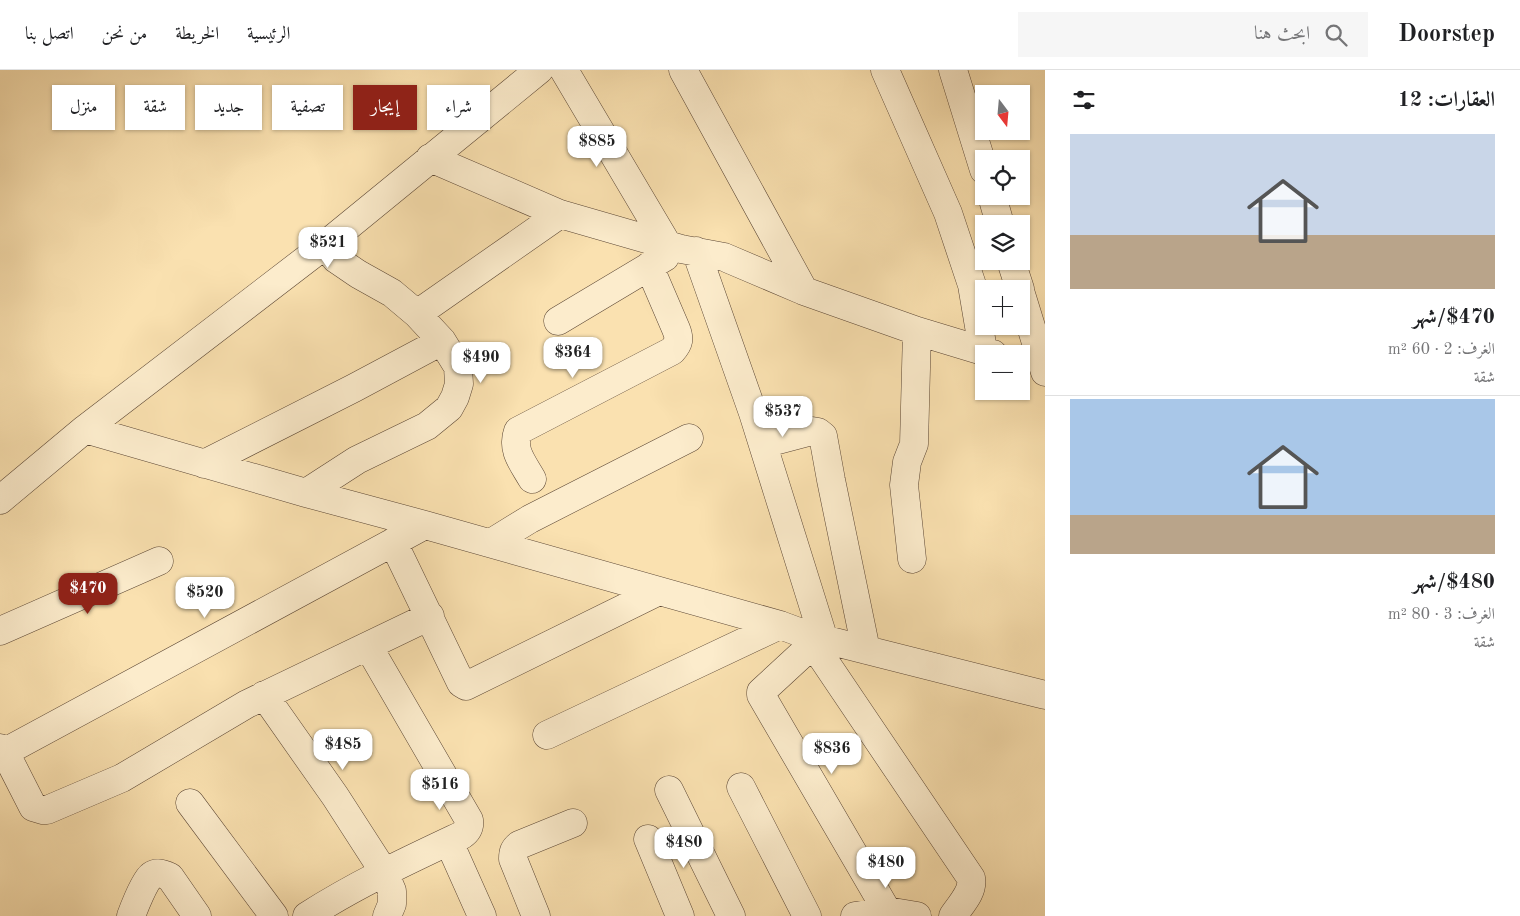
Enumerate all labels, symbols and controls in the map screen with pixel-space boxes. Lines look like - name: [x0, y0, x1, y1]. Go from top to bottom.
- search box: [1018, 12, 1368, 57]
- icon: search: [1322, 21, 1350, 49]
- text: Doorstep: [1398, 23, 1495, 47]
- text: اتصل بنا: [25, 25, 74, 43]
- text: من نحن: [102, 25, 147, 43]
- text: الخريطة: [175, 25, 219, 43]
- text: الرئيسية: [247, 25, 290, 43]
- text: ابحث هنا: [1254, 25, 1310, 44]
- chip: منزل: [52, 85, 115, 130]
- chip: شقة: [125, 85, 185, 130]
- chip: جديد: [195, 85, 262, 130]
- chip: تصفية: [272, 85, 343, 130]
- chip: إيجار: [353, 85, 417, 130]
- chip: شراء: [427, 85, 490, 130]
- north arrow: [975, 85, 1030, 140]
- map controls: [975, 85, 1030, 400]
- icon: filters: [1070, 86, 1098, 114]
- text: العقارات: 12: [1398, 90, 1495, 111]
- pin: $885: [567, 126, 627, 168]
- text: $885: [578, 134, 616, 150]
- button: locate: [975, 150, 1030, 205]
- icon: home: [1238, 166, 1328, 256]
- button: layers: [975, 215, 1030, 270]
- pin: $521: [298, 226, 358, 269]
- text: $521: [309, 235, 347, 251]
- button: +: [975, 280, 1030, 335]
- text: $470/شهر: [1413, 307, 1495, 328]
- pin: $364: [543, 336, 603, 379]
- pin: $490: [451, 342, 511, 384]
- text: الغرف: 2 · 60 m²: [1388, 342, 1495, 358]
- text: $364: [554, 345, 592, 361]
- button: −: [975, 345, 1030, 400]
- text: $490: [462, 350, 500, 366]
- text: شقة: [1474, 370, 1495, 386]
- pin: $537: [753, 396, 813, 438]
- text: $537: [764, 404, 802, 420]
- icon: home: [1238, 432, 1328, 522]
- pin: $470: [58, 572, 118, 615]
- text: $480/شهر: [1413, 572, 1495, 593]
- pin: $520: [175, 576, 235, 619]
- text: $470: [69, 581, 107, 597]
- text: $520: [186, 585, 224, 601]
- text: الغرف: 3 · 80 m²: [1388, 607, 1495, 623]
- text: شقة: [1474, 635, 1495, 651]
- pin: $485: [313, 728, 373, 771]
- pin: $836: [802, 732, 862, 775]
- text: $485: [324, 737, 362, 753]
- text: $836: [813, 741, 851, 757]
- pin: $516: [410, 768, 470, 811]
- text: $516: [421, 777, 459, 793]
- pin: $480: [654, 826, 714, 869]
- text: $480: [665, 835, 703, 851]
- pin: $480: [856, 846, 916, 889]
- text: $480: [867, 855, 905, 871]

